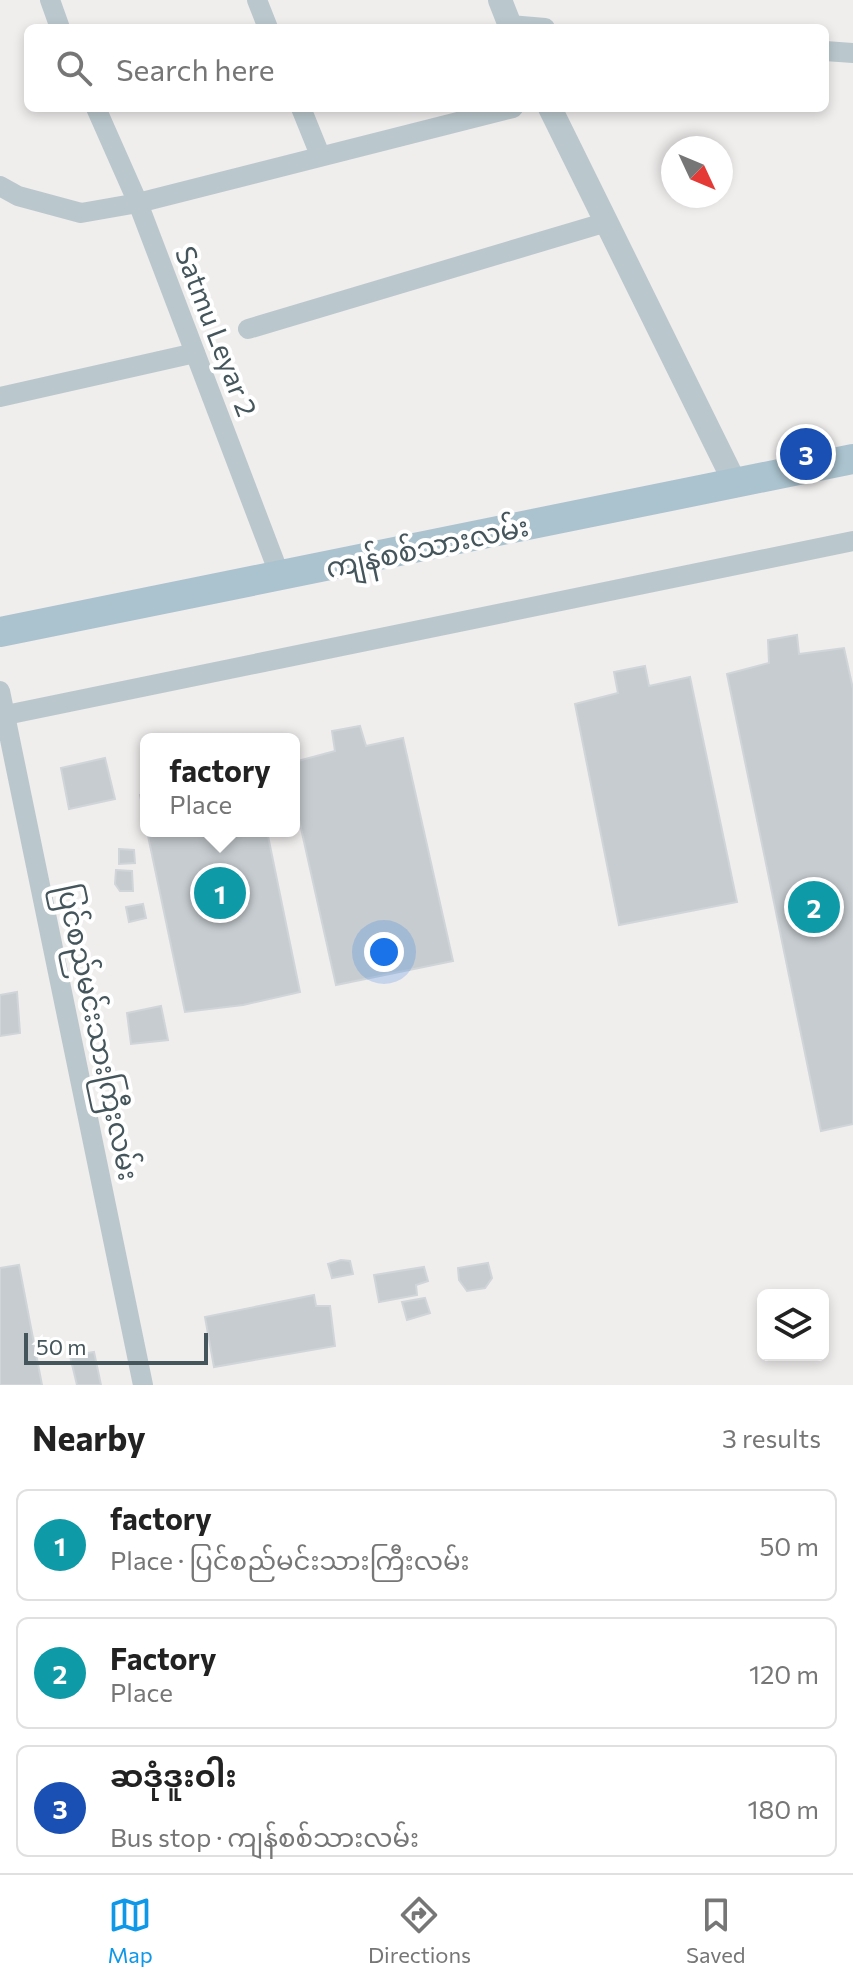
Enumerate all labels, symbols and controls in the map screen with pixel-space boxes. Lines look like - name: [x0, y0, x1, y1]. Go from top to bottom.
- search box: [24, 24, 829, 112]
- icon: search: [52, 46, 96, 90]
- text: Search here: [116, 50, 275, 87]
- north arrow: [661, 136, 733, 208]
- street label: Satmu Leyar 2: [169, 241, 265, 421]
- pin: 3: [780, 424, 832, 484]
- street label: ကျန်စစ်သားလမ်း: [322, 508, 533, 591]
- popup: [140, 733, 300, 837]
- text: factory: [169, 751, 271, 788]
- text: Place: [169, 788, 232, 819]
- pin: 1: [194, 863, 246, 923]
- pin: 2: [788, 877, 840, 937]
- street label: ပြင်စည်မင်းသားကြီးလမ်း: [44, 881, 147, 1185]
- your location: [364, 932, 404, 972]
- map controls: [757, 1289, 829, 1361]
- button: layers: [757, 1289, 829, 1361]
- scale bar: [24, 1329, 208, 1365]
- text: 50 m: [36, 1333, 86, 1360]
- text: Nearby: [32, 1416, 146, 1458]
- text: 3 results: [722, 1422, 821, 1453]
- text: factory: [110, 1499, 212, 1536]
- text: 1: [54, 1530, 66, 1561]
- text: 50 m: [759, 1530, 819, 1561]
- text: Place · ပြင်စည်မင်းသားကြီးလမ်း: [110, 1544, 470, 1575]
- text: Factory: [110, 1639, 216, 1676]
- text: 2: [53, 1658, 67, 1689]
- text: 120 m: [749, 1658, 819, 1689]
- text: Place: [110, 1676, 173, 1707]
- text: ဆဒုံဒူးဝါး: [110, 1756, 237, 1793]
- text: 3: [52, 1793, 68, 1824]
- text: 180 m: [747, 1793, 819, 1824]
- text: Bus stop · ကျန်စစ်သားလမ်း: [110, 1821, 419, 1852]
- tab: Map: [108, 1893, 153, 1968]
- tab: Directions: [368, 1893, 471, 1968]
- tab: Saved: [686, 1893, 745, 1968]

